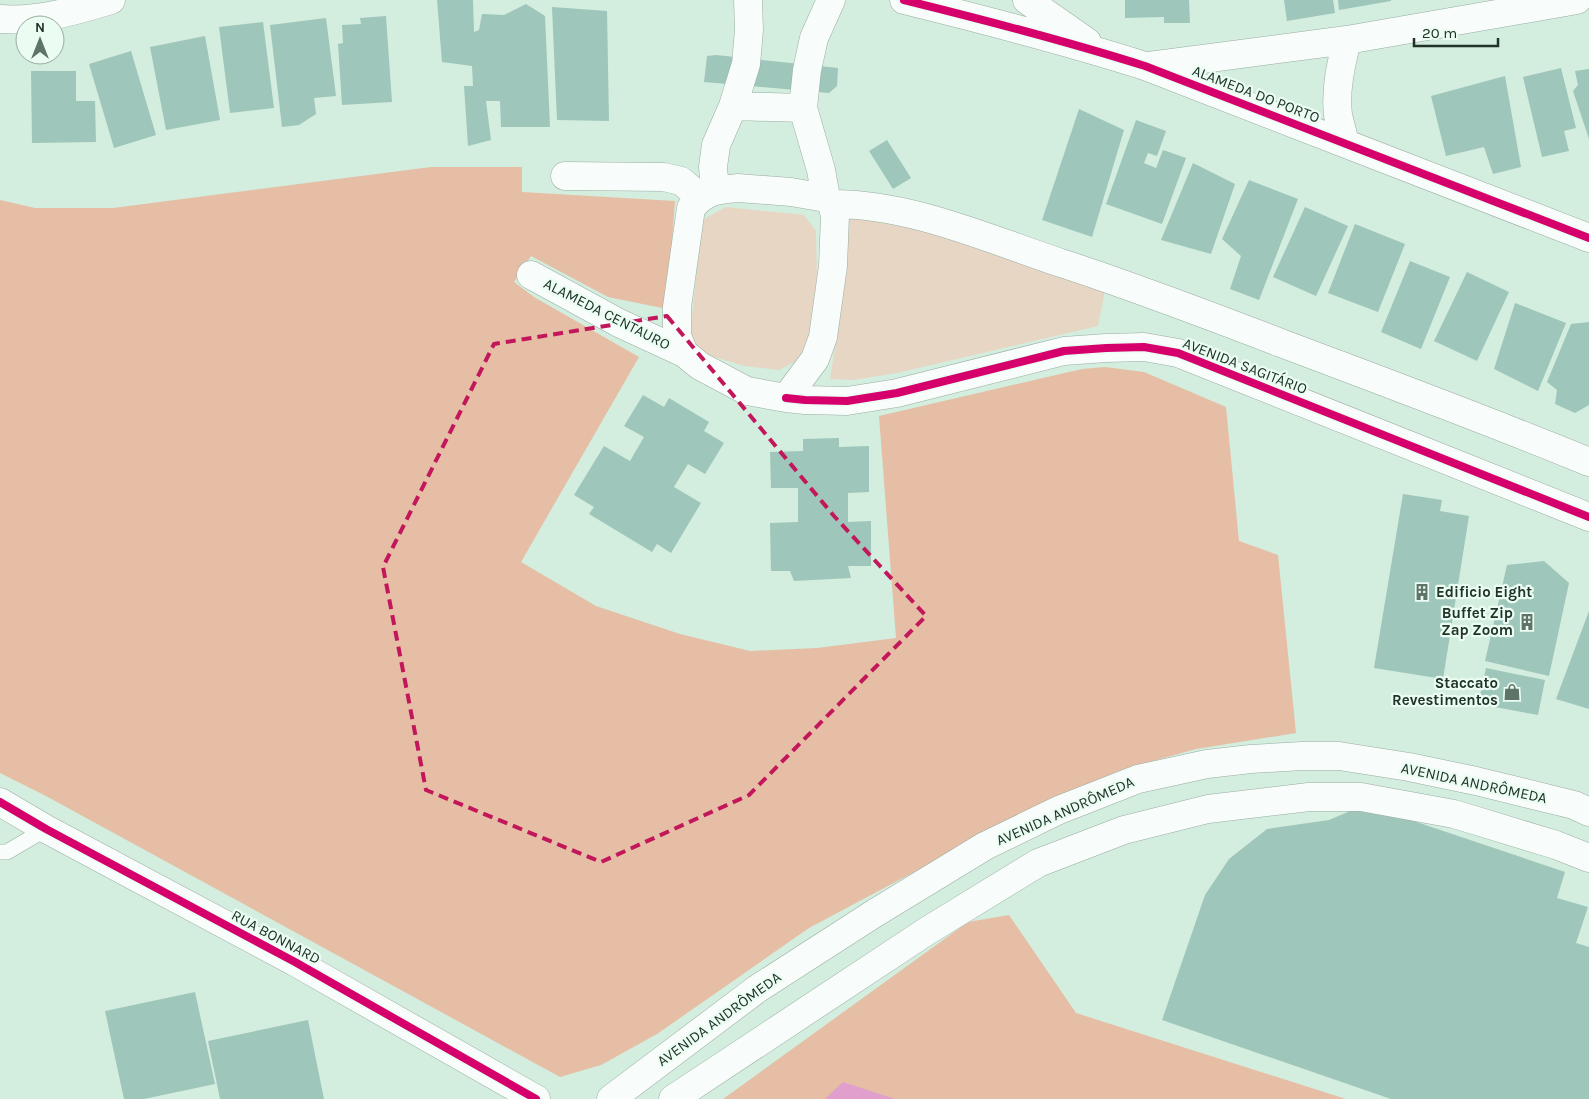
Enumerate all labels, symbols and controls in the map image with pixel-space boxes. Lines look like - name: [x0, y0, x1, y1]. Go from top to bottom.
- north arrow: [15, 15, 65, 65]
- scale bar: [1414, 15, 1498, 47]
- text: N: [35, 19, 45, 36]
- text: 20 m: [1422, 24, 1457, 42]
- street label: ALAMEDA DO PORTO: [1190, 61, 1322, 127]
- street label: ALAMEDA CENTAURO: [541, 274, 673, 354]
- street label: AVENIDA SAGITÁRIO: [1180, 334, 1310, 398]
- building icon: Edificio Eight: [1412, 582, 1432, 602]
- place label: Edificio Eight: [1436, 583, 1532, 601]
- place label: Buffet Zip Zap Zoom: [1441, 604, 1513, 639]
- building icon: Buffet Zip Zap Zoom: [1517, 612, 1537, 632]
- place label: Staccato Revestimentos: [1392, 674, 1498, 709]
- shop icon: Staccato Revestimentos: [1502, 682, 1522, 702]
- street label: AVENIDA ANDRÔMEDA: [1399, 759, 1549, 807]
- street label: AVENIDA ANDRÔMEDA: [993, 772, 1137, 850]
- street label: RUA BONNARD: [228, 906, 324, 968]
- street label: AVENIDA ANDRÔMEDA: [653, 968, 785, 1070]

